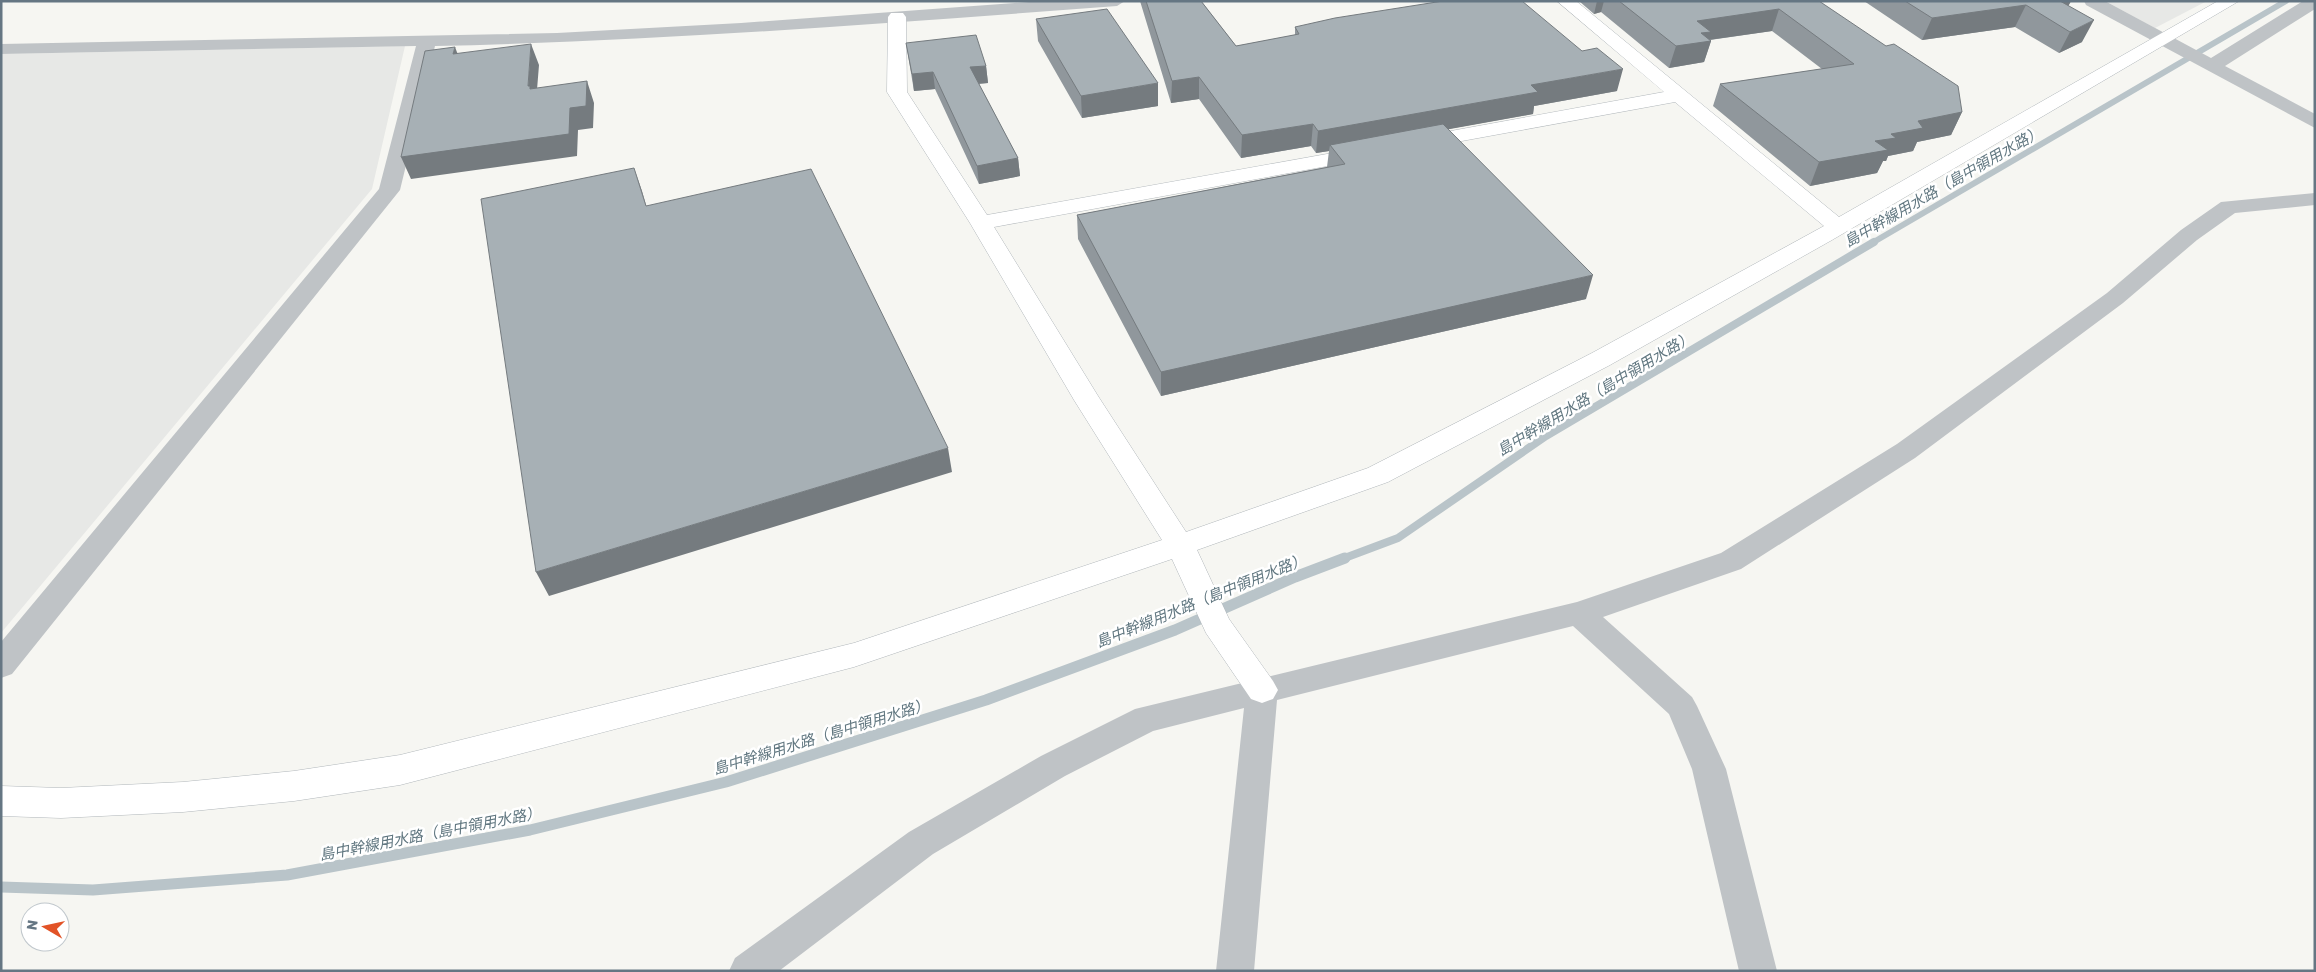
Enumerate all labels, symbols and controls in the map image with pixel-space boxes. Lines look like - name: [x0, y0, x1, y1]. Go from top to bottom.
- water label: 島中幹線用水路（島中領用水路）: [1841, 123, 2045, 251]
- water label: 島中幹線用水路（島中領用水路）: [1494, 328, 1696, 460]
- water label: 島中幹線用水路（島中領用水路）: [1093, 551, 1309, 651]
- water label: 島中幹線用水路（島中領用水路）: [711, 695, 931, 779]
- water label: 島中幹線用水路（島中領用水路）: [318, 804, 542, 864]
- north arrow: [20, 902, 70, 952]
- text: N: [23, 919, 42, 931]

